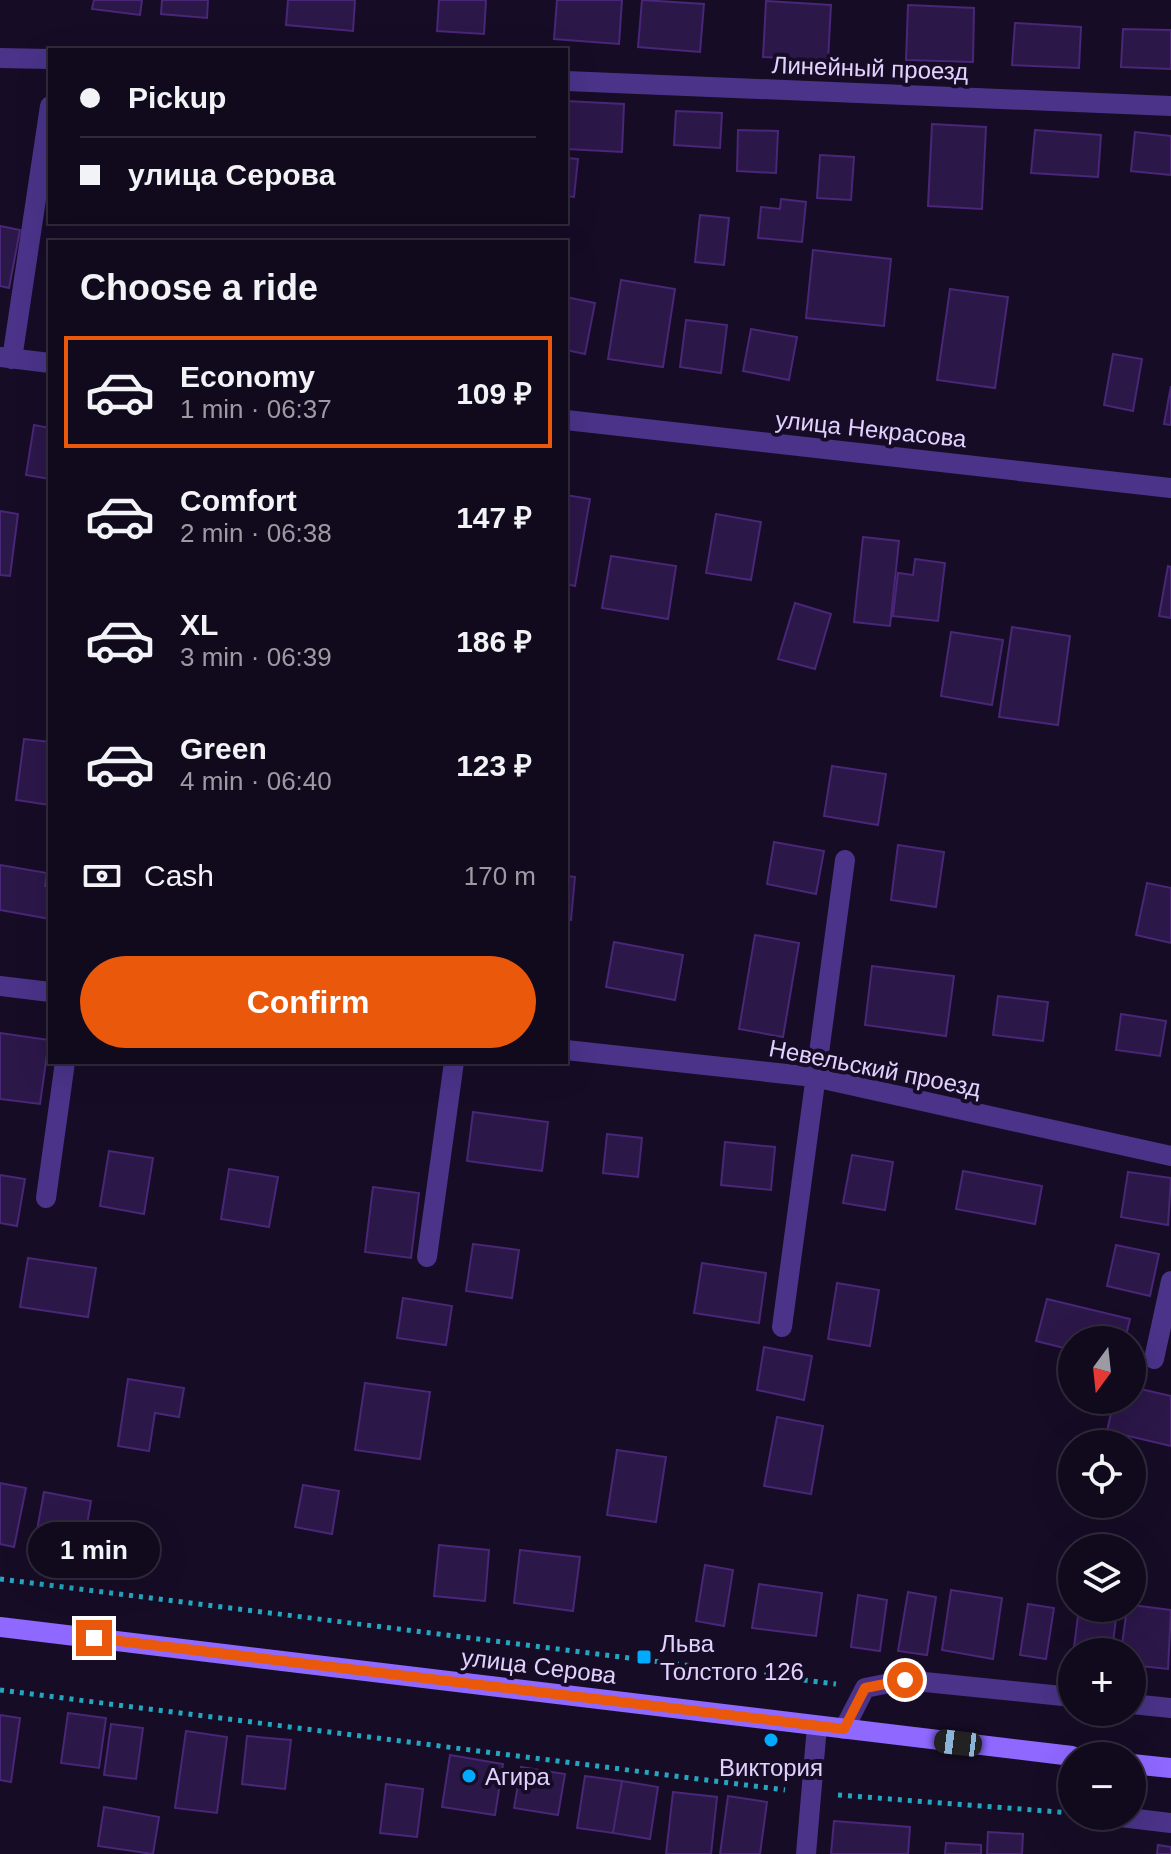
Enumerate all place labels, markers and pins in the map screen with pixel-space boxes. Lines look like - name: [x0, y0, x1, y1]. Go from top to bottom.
- place label: Льва Толстого 126: [660, 1630, 804, 1685]
- marker: Льва Толстого 126: [635, 1648, 653, 1666]
- marker: Виктория: [762, 1731, 780, 1749]
- place label: Виктория: [719, 1754, 823, 1781]
- place label: Агира: [485, 1763, 551, 1790]
- marker: Агира: [460, 1767, 478, 1785]

